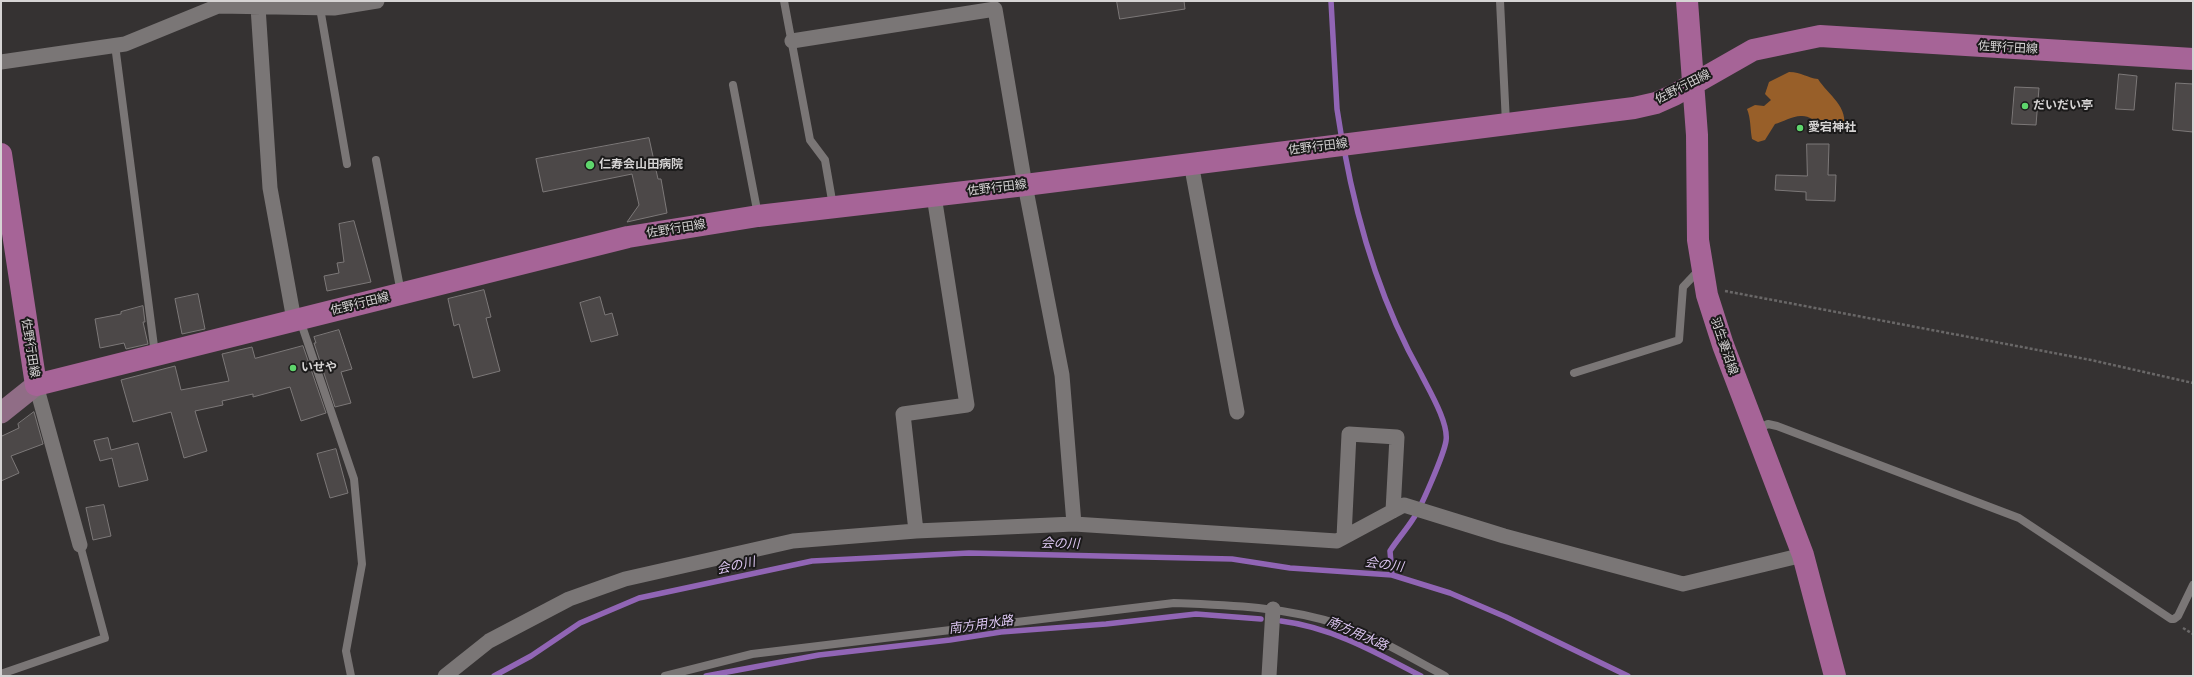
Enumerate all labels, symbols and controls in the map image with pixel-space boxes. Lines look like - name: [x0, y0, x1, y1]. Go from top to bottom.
- street label: 佐野行田線: [1978, 39, 2038, 57]
- street label: 佐野行田線: [1653, 67, 1713, 107]
- place label: だいだい亭: [2033, 99, 2093, 113]
- marker: だいだい亭: [2020, 101, 2030, 111]
- place label: 愛宕神社: [1808, 121, 1856, 135]
- marker: 愛宕神社: [1795, 123, 1805, 133]
- street label: 佐野行田線: [1287, 136, 1349, 158]
- place label: 仁寿会山田病院: [599, 158, 683, 172]
- marker: 仁寿会山田病院: [584, 159, 596, 171]
- street label: 佐野行田線: [966, 177, 1028, 199]
- street label: 佐野行田線: [645, 217, 707, 241]
- street label: 佐野行田線: [329, 290, 391, 318]
- street label: 羽生妻沼線: [1707, 315, 1741, 377]
- street label: 佐野行田線: [18, 317, 42, 379]
- place label: いせや: [301, 361, 337, 375]
- marker: いせや: [288, 363, 298, 373]
- water label: 会の川: [1040, 536, 1080, 552]
- water label: 会の川: [715, 554, 757, 578]
- water label: 会の川: [1364, 555, 1404, 575]
- water label: 南方用水路: [948, 613, 1014, 637]
- water label: 南方用水路: [1324, 614, 1390, 654]

